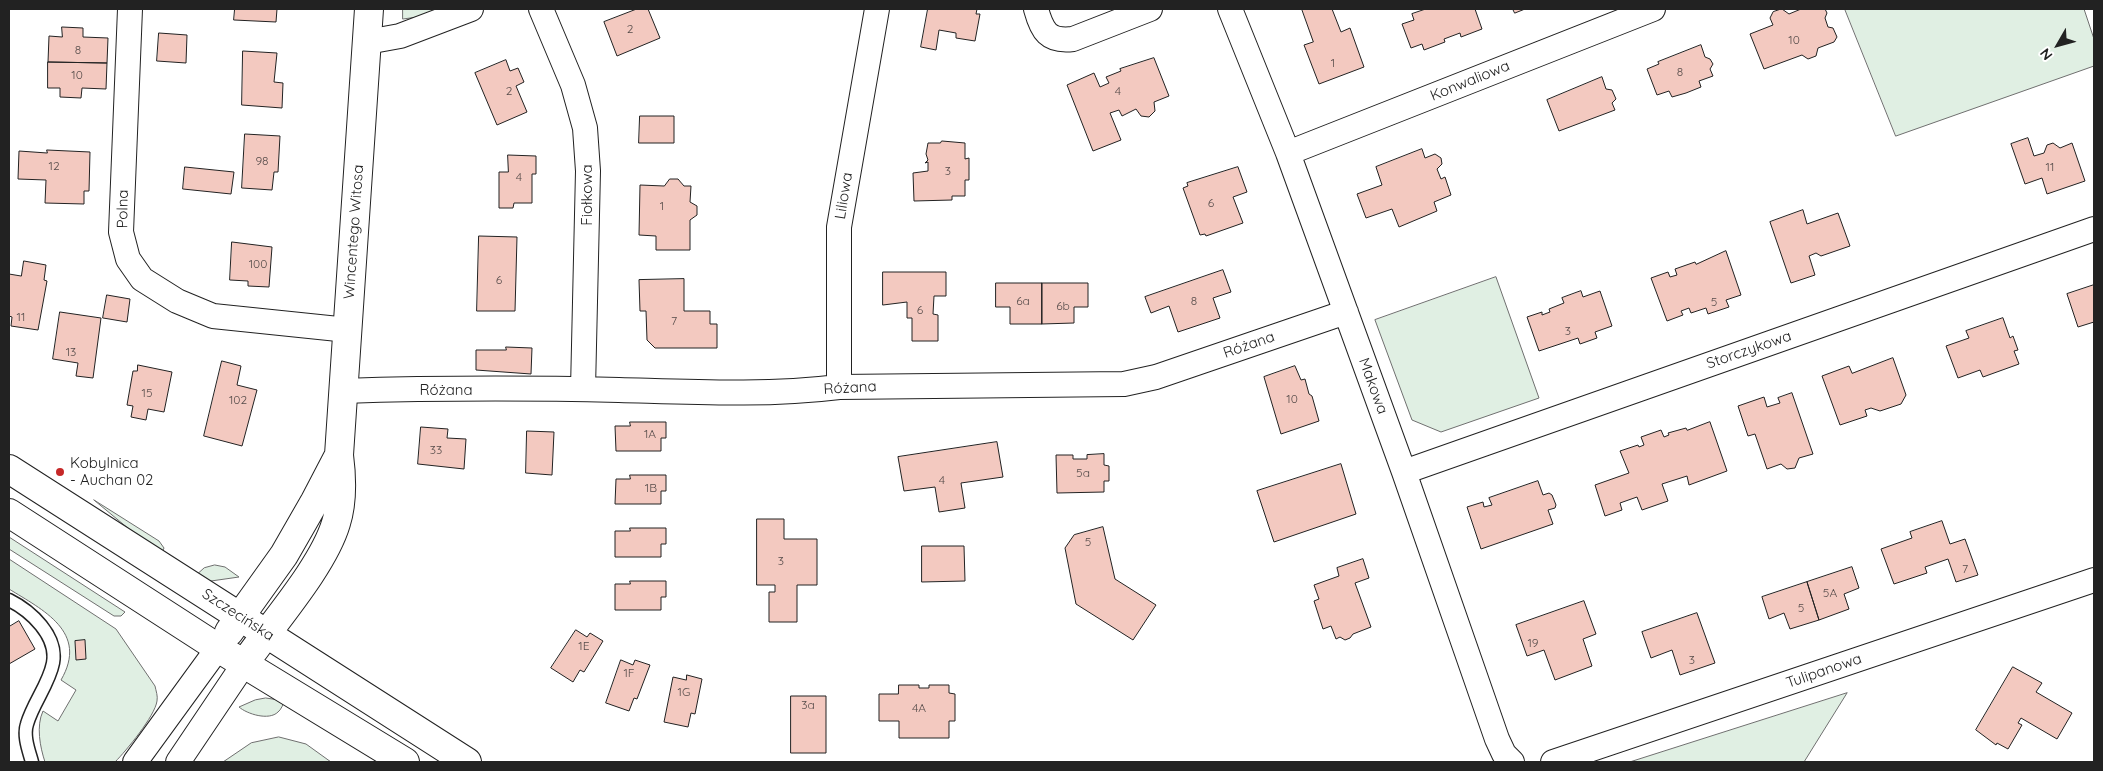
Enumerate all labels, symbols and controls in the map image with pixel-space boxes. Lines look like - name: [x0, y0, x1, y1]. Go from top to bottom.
- north arrow: [2033, 20, 2083, 70]
- house number: 2: [627, 22, 633, 36]
- house number: 10: [1788, 33, 1800, 47]
- house number: 8: [75, 43, 81, 57]
- text: N: [2036, 45, 2056, 64]
- house number: 1: [1331, 56, 1335, 70]
- street label: Konwaliowa: [1428, 57, 1512, 105]
- house number: 8: [1677, 65, 1683, 79]
- house number: 10: [71, 68, 83, 82]
- house number: 2: [506, 84, 512, 98]
- house number: 4: [1115, 84, 1121, 98]
- house number: 98: [255, 154, 269, 168]
- house number: 12: [48, 159, 60, 173]
- house number: 11: [2046, 160, 2054, 174]
- street label: Wincentego Witosa: [340, 164, 368, 300]
- street label: Fiołkowa: [578, 164, 596, 226]
- house number: 3: [945, 164, 951, 178]
- house number: 4: [516, 170, 522, 184]
- street label: Liliowa: [831, 171, 857, 221]
- street label: Polna: [114, 189, 132, 229]
- house number: 6: [1208, 196, 1214, 210]
- house number: 1: [660, 199, 664, 213]
- house number: 100: [249, 257, 267, 271]
- house number: 6: [496, 273, 502, 287]
- house number: 6a: [1016, 294, 1030, 308]
- house number: 8: [1191, 294, 1197, 308]
- house number: 5: [1711, 295, 1717, 309]
- house number: 6b: [1056, 299, 1070, 313]
- house number: 6: [917, 303, 923, 317]
- house number: 11: [17, 310, 25, 324]
- house number: 7: [671, 314, 677, 328]
- house number: 3: [1565, 324, 1571, 338]
- street label: Storczykowa: [1704, 327, 1794, 373]
- street label: Różana: [1221, 328, 1277, 362]
- house number: 13: [66, 345, 76, 359]
- street label: Makowa: [1355, 355, 1391, 417]
- street label: Różana: [823, 378, 877, 398]
- street label: Różana: [419, 381, 473, 399]
- house number: 15: [142, 386, 152, 400]
- house number: 10: [1286, 392, 1298, 406]
- house number: 102: [229, 393, 247, 407]
- house number: 1A: [644, 427, 656, 441]
- house number: 33: [430, 443, 442, 457]
- place label: Kobylnica - Auchan 02: [70, 454, 153, 489]
- marker: Kobylnica - Auchan 02: [54, 466, 66, 478]
- house number: 5a: [1076, 466, 1090, 480]
- house number: 4: [939, 473, 945, 487]
- house number: 1B: [645, 481, 657, 495]
- house number: 5: [1085, 535, 1091, 549]
- house number: 3: [778, 554, 784, 568]
- house number: 7: [1962, 562, 1968, 576]
- street label: Szczecińska: [199, 585, 277, 645]
- house number: 5A: [1823, 586, 1837, 600]
- house number: 5: [1798, 601, 1804, 615]
- house number: 19: [1527, 636, 1539, 650]
- house number: 1E: [578, 639, 590, 653]
- street label: Tulipanowa: [1784, 650, 1864, 692]
- house number: 3: [1689, 653, 1695, 667]
- house number: 1F: [623, 666, 635, 680]
- house number: 1G: [678, 685, 690, 699]
- house number: 3a: [801, 698, 815, 712]
- house number: 4A: [912, 701, 926, 715]

